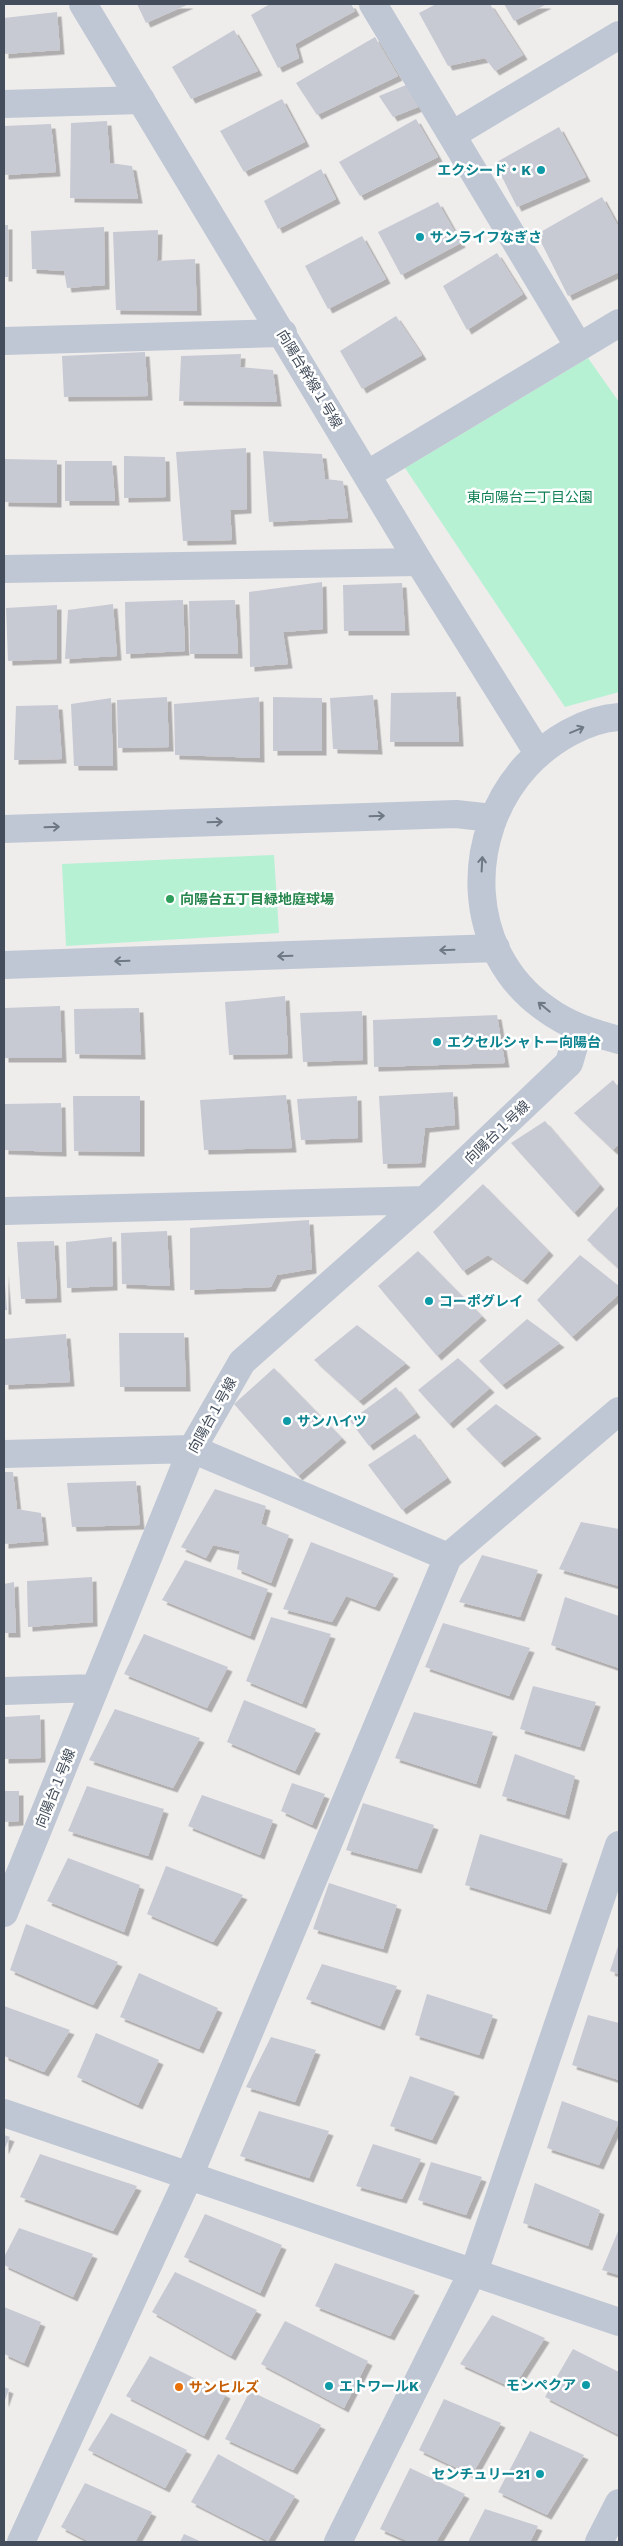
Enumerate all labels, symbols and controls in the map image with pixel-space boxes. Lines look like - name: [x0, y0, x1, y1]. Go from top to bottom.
- place label: エクシード・K: [437, 162, 531, 178]
- marker: エクシード・K: [535, 164, 547, 176]
- place label: サンライフなぎさ: [430, 229, 542, 245]
- marker: サンライフなぎさ: [414, 231, 426, 243]
- street label: 向陽台幹線１号線: [274, 327, 346, 431]
- park label: 東向陽台二丁目公園: [467, 489, 593, 505]
- one-way arrow: [569, 724, 584, 734]
- one-way arrow: [369, 812, 385, 821]
- one-way arrow: [207, 817, 223, 826]
- one-way arrow: [44, 823, 60, 832]
- one-way arrow: [477, 856, 486, 872]
- place label: 向陽台五丁目緑地庭球場: [180, 891, 334, 907]
- marker: 向陽台五丁目緑地庭球場: [164, 893, 176, 905]
- one-way arrow: [439, 945, 456, 955]
- one-way arrow: [277, 951, 293, 960]
- one-way arrow: [114, 957, 130, 966]
- one-way arrow: [537, 1001, 550, 1012]
- place label: エクセルシャトー向陽台: [447, 1034, 601, 1050]
- marker: エクセルシャトー向陽台: [431, 1036, 443, 1048]
- street label: 向陽台１号線: [461, 1097, 533, 1167]
- place label: コーポグレイ: [439, 1293, 523, 1309]
- marker: コーポグレイ: [423, 1295, 435, 1307]
- street label: 向陽台１号線: [185, 1374, 239, 1456]
- place label: サンハイツ: [297, 1413, 367, 1429]
- marker: サンハイツ: [281, 1415, 293, 1427]
- street label: 向陽台１号線: [32, 1746, 78, 1830]
- place label: モンペクア: [506, 2377, 576, 2393]
- place label: エトワールK: [339, 2378, 419, 2394]
- place label: サンヒルズ: [189, 2379, 259, 2395]
- marker: モンペクア: [580, 2379, 592, 2391]
- marker: エトワールK: [323, 2380, 335, 2392]
- marker: サンヒルズ: [173, 2381, 185, 2393]
- place label: センチュリー21: [432, 2466, 530, 2482]
- marker: センチュリー21: [534, 2468, 546, 2480]

